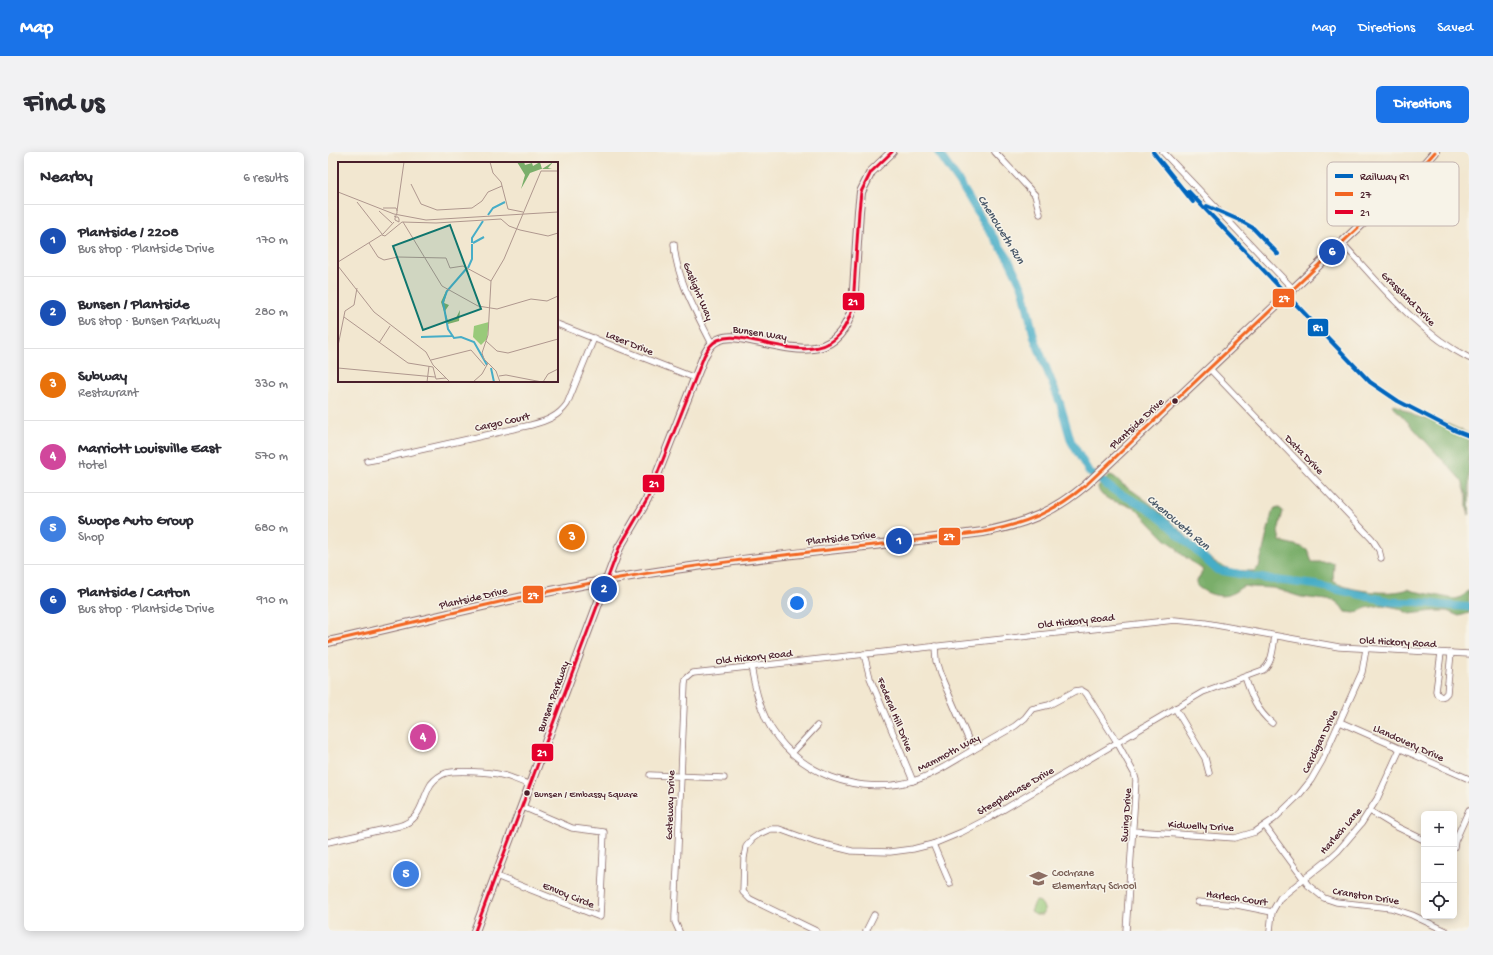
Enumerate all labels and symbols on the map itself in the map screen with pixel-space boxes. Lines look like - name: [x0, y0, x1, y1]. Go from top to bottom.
- inset map: [338, 162, 558, 382]
- legend: [1327, 162, 1459, 226]
- text: Railway R1: [1360, 172, 1410, 184]
- text: 27: [1360, 190, 1371, 202]
- water label: Chenoweth Run: [974, 193, 1027, 267]
- text: 21: [1360, 208, 1370, 220]
- pin: 6: [1319, 237, 1345, 267]
- street label: Gaslight Way: [680, 261, 715, 323]
- street label: Grassland Drive: [1378, 270, 1437, 329]
- line badge: 27: [1272, 288, 1295, 308]
- line badge: 21: [842, 292, 865, 311]
- text: 27: [1278, 294, 1291, 306]
- text: 21: [848, 297, 858, 309]
- line badge: R1: [1307, 318, 1329, 337]
- text: R1: [1312, 323, 1323, 335]
- street label: Bunsen Way: [731, 324, 788, 344]
- street label: Laser Drive: [604, 329, 655, 359]
- street label: Plantside Drive: [1107, 396, 1167, 453]
- unlabelled marker: [1170, 396, 1180, 406]
- street label: Cargo Court: [474, 410, 532, 435]
- street label: Data Drive: [1281, 432, 1326, 478]
- line badge: 21: [642, 474, 665, 493]
- text: 21: [649, 479, 659, 491]
- water label: Chenoweth Run: [1143, 493, 1212, 554]
- pin: 3: [559, 522, 585, 552]
- pin: 1: [886, 526, 912, 556]
- line badge: 27: [938, 527, 961, 546]
- street label: Plantside Drive: [805, 529, 877, 549]
- text: 27: [943, 532, 956, 544]
- pin: 2: [591, 574, 617, 604]
- street label: Plantside Drive: [437, 585, 509, 613]
- line badge: 27: [522, 585, 544, 604]
- text: 27: [527, 591, 540, 603]
- your location: [787, 593, 807, 613]
- street label: Old Hickory Road: [1037, 612, 1117, 632]
- street label: Old Hickory Road: [1359, 635, 1438, 651]
- street label: Old Hickory Road: [715, 648, 795, 668]
- street label: Bunsen Parkway: [535, 659, 572, 735]
- street label: Federal Hill Drive: [873, 675, 915, 754]
- street label: Cardigan Drive: [1300, 708, 1341, 776]
- pin: 4: [410, 722, 436, 752]
- street label: Llandovery Drive: [1371, 723, 1446, 765]
- street label: Mammoth Way: [916, 732, 983, 775]
- line badge: 21: [531, 743, 554, 762]
- text: 21: [537, 748, 547, 760]
- street label: Steeplechase Drive: [976, 765, 1057, 819]
- street label: Gateway Drive: [664, 770, 678, 840]
- street label: Swing Drive: [1119, 787, 1135, 843]
- marker: Bunsen / Embassy Square: [522, 788, 532, 798]
- place label: Bunsen / Embassy Square: [533, 789, 639, 801]
- street label: Harlech Lane: [1318, 805, 1365, 857]
- street label: Kidwelly Drive: [1168, 819, 1234, 835]
- pin: 5: [393, 859, 419, 889]
- school or university icon: Cochrane Elementary School: [1029, 868, 1049, 888]
- place label: Cochrane Elementary School: [1052, 868, 1137, 893]
- street label: Envoy Circle: [541, 880, 596, 912]
- street label: Cranston Drive: [1332, 886, 1400, 908]
- street label: Harlech Court: [1205, 889, 1270, 909]

